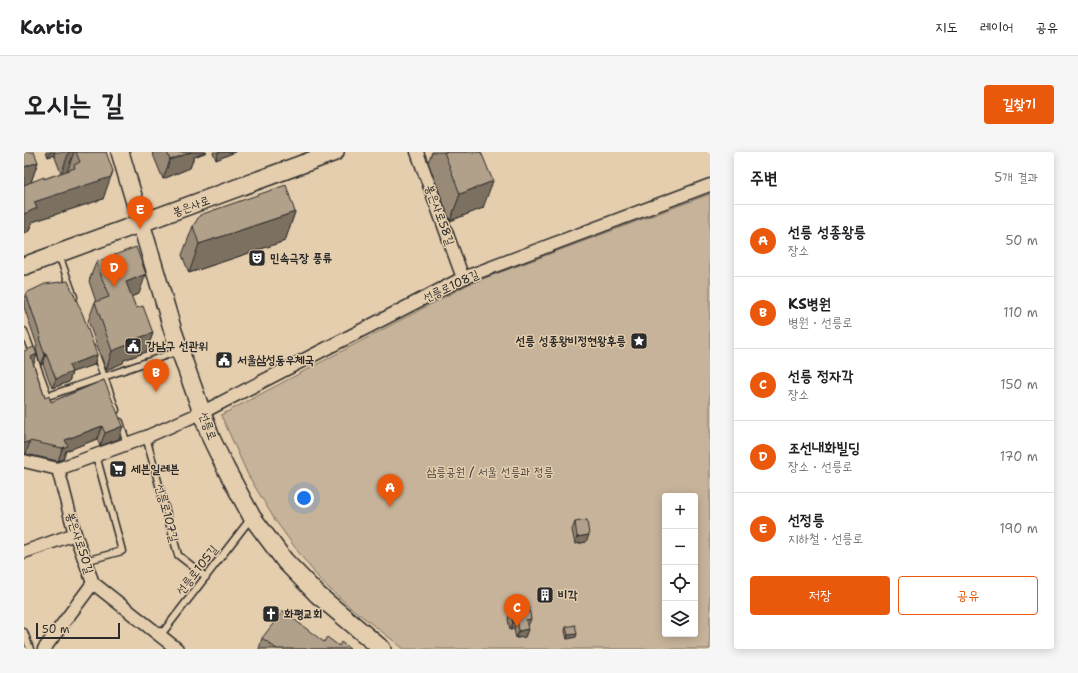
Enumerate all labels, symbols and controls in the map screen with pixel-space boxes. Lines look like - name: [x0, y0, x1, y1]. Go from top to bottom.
- text: Kartio: [20, 15, 83, 40]
- text: 지도: [935, 18, 958, 36]
- text: 레이어: [980, 18, 1013, 36]
- text: 공유: [1035, 18, 1058, 36]
- text: 오시는 길: [24, 85, 124, 123]
- button: 길찾기: [984, 85, 1054, 124]
- text: 주변: [750, 167, 777, 189]
- text: 5개 결과: [994, 169, 1038, 186]
- street label: 봉은사로58길: [422, 182, 459, 248]
- street label: 봉은사로: [170, 192, 212, 220]
- pin: E: [127, 196, 153, 229]
- text: 선릉 성종왕릉: [788, 222, 866, 242]
- text: A: [758, 232, 768, 249]
- text: 50 m: [1005, 232, 1038, 249]
- text: 장소: [788, 242, 809, 259]
- theatre icon: 민속극장 풍류: [247, 248, 267, 268]
- place label: 민속극장 풍류: [270, 250, 332, 266]
- pin: D: [101, 254, 127, 287]
- street label: 선릉로108길: [420, 266, 482, 306]
- text: KS병원: [788, 294, 831, 314]
- text: B: [759, 304, 767, 321]
- text: 110 m: [1003, 304, 1038, 321]
- text: 병원 · 선릉로: [788, 314, 853, 331]
- place icon: 선릉 성종왕비정현왕후릉: [629, 331, 649, 351]
- place label: 선릉 성종왕비정현왕후릉: [516, 333, 626, 349]
- public building icon: 강남구 선관위: [123, 336, 143, 356]
- place label: 강남구 선관위: [146, 338, 208, 354]
- public building icon: 서울삼성동우체국: [214, 350, 234, 370]
- place label: 서울삼성동우체국: [237, 352, 315, 368]
- pin: B: [143, 359, 169, 392]
- text: 선릉 정자각: [788, 366, 854, 386]
- text: C: [759, 376, 767, 393]
- text: 150 m: [1000, 376, 1038, 393]
- text: 장소: [788, 386, 809, 403]
- street label: 선릉로: [196, 410, 220, 442]
- text: 조선내화빌딩: [788, 438, 860, 458]
- text: D: [758, 448, 768, 465]
- text: 170 m: [1000, 448, 1038, 465]
- text: 장소 · 선릉로: [788, 458, 853, 475]
- supermarket icon: 세븐일레븐: [108, 459, 128, 479]
- place label: 세븐일레븐: [130, 461, 180, 477]
- park label: 삼릉공원 / 서울 선릉과 정릉: [427, 464, 553, 480]
- pin: A: [377, 474, 403, 507]
- street label: 선릉로107길: [152, 482, 183, 544]
- your location: [294, 488, 314, 508]
- map controls: [662, 493, 698, 637]
- button: +: [662, 493, 698, 529]
- street label: 봉은사로50길: [63, 510, 98, 576]
- text: 선정릉: [788, 510, 824, 530]
- text: E: [759, 520, 767, 537]
- text: 190 m: [999, 520, 1038, 537]
- button: −: [662, 529, 698, 565]
- text: 지하철 · 선릉로: [788, 530, 863, 547]
- street label: 선릉로105길: [173, 542, 222, 598]
- button: locate: [662, 565, 698, 601]
- button: 저장: [750, 576, 890, 615]
- button: 공유: [898, 576, 1038, 615]
- building icon: 비각: [535, 585, 555, 605]
- place label: 비각: [558, 587, 578, 603]
- pin: C: [504, 594, 530, 627]
- button: layers: [662, 601, 698, 637]
- church icon: 화평교회: [261, 604, 281, 624]
- place label: 화평교회: [284, 606, 323, 622]
- scale bar: [36, 621, 120, 640]
- text: 50 m: [42, 622, 70, 637]

